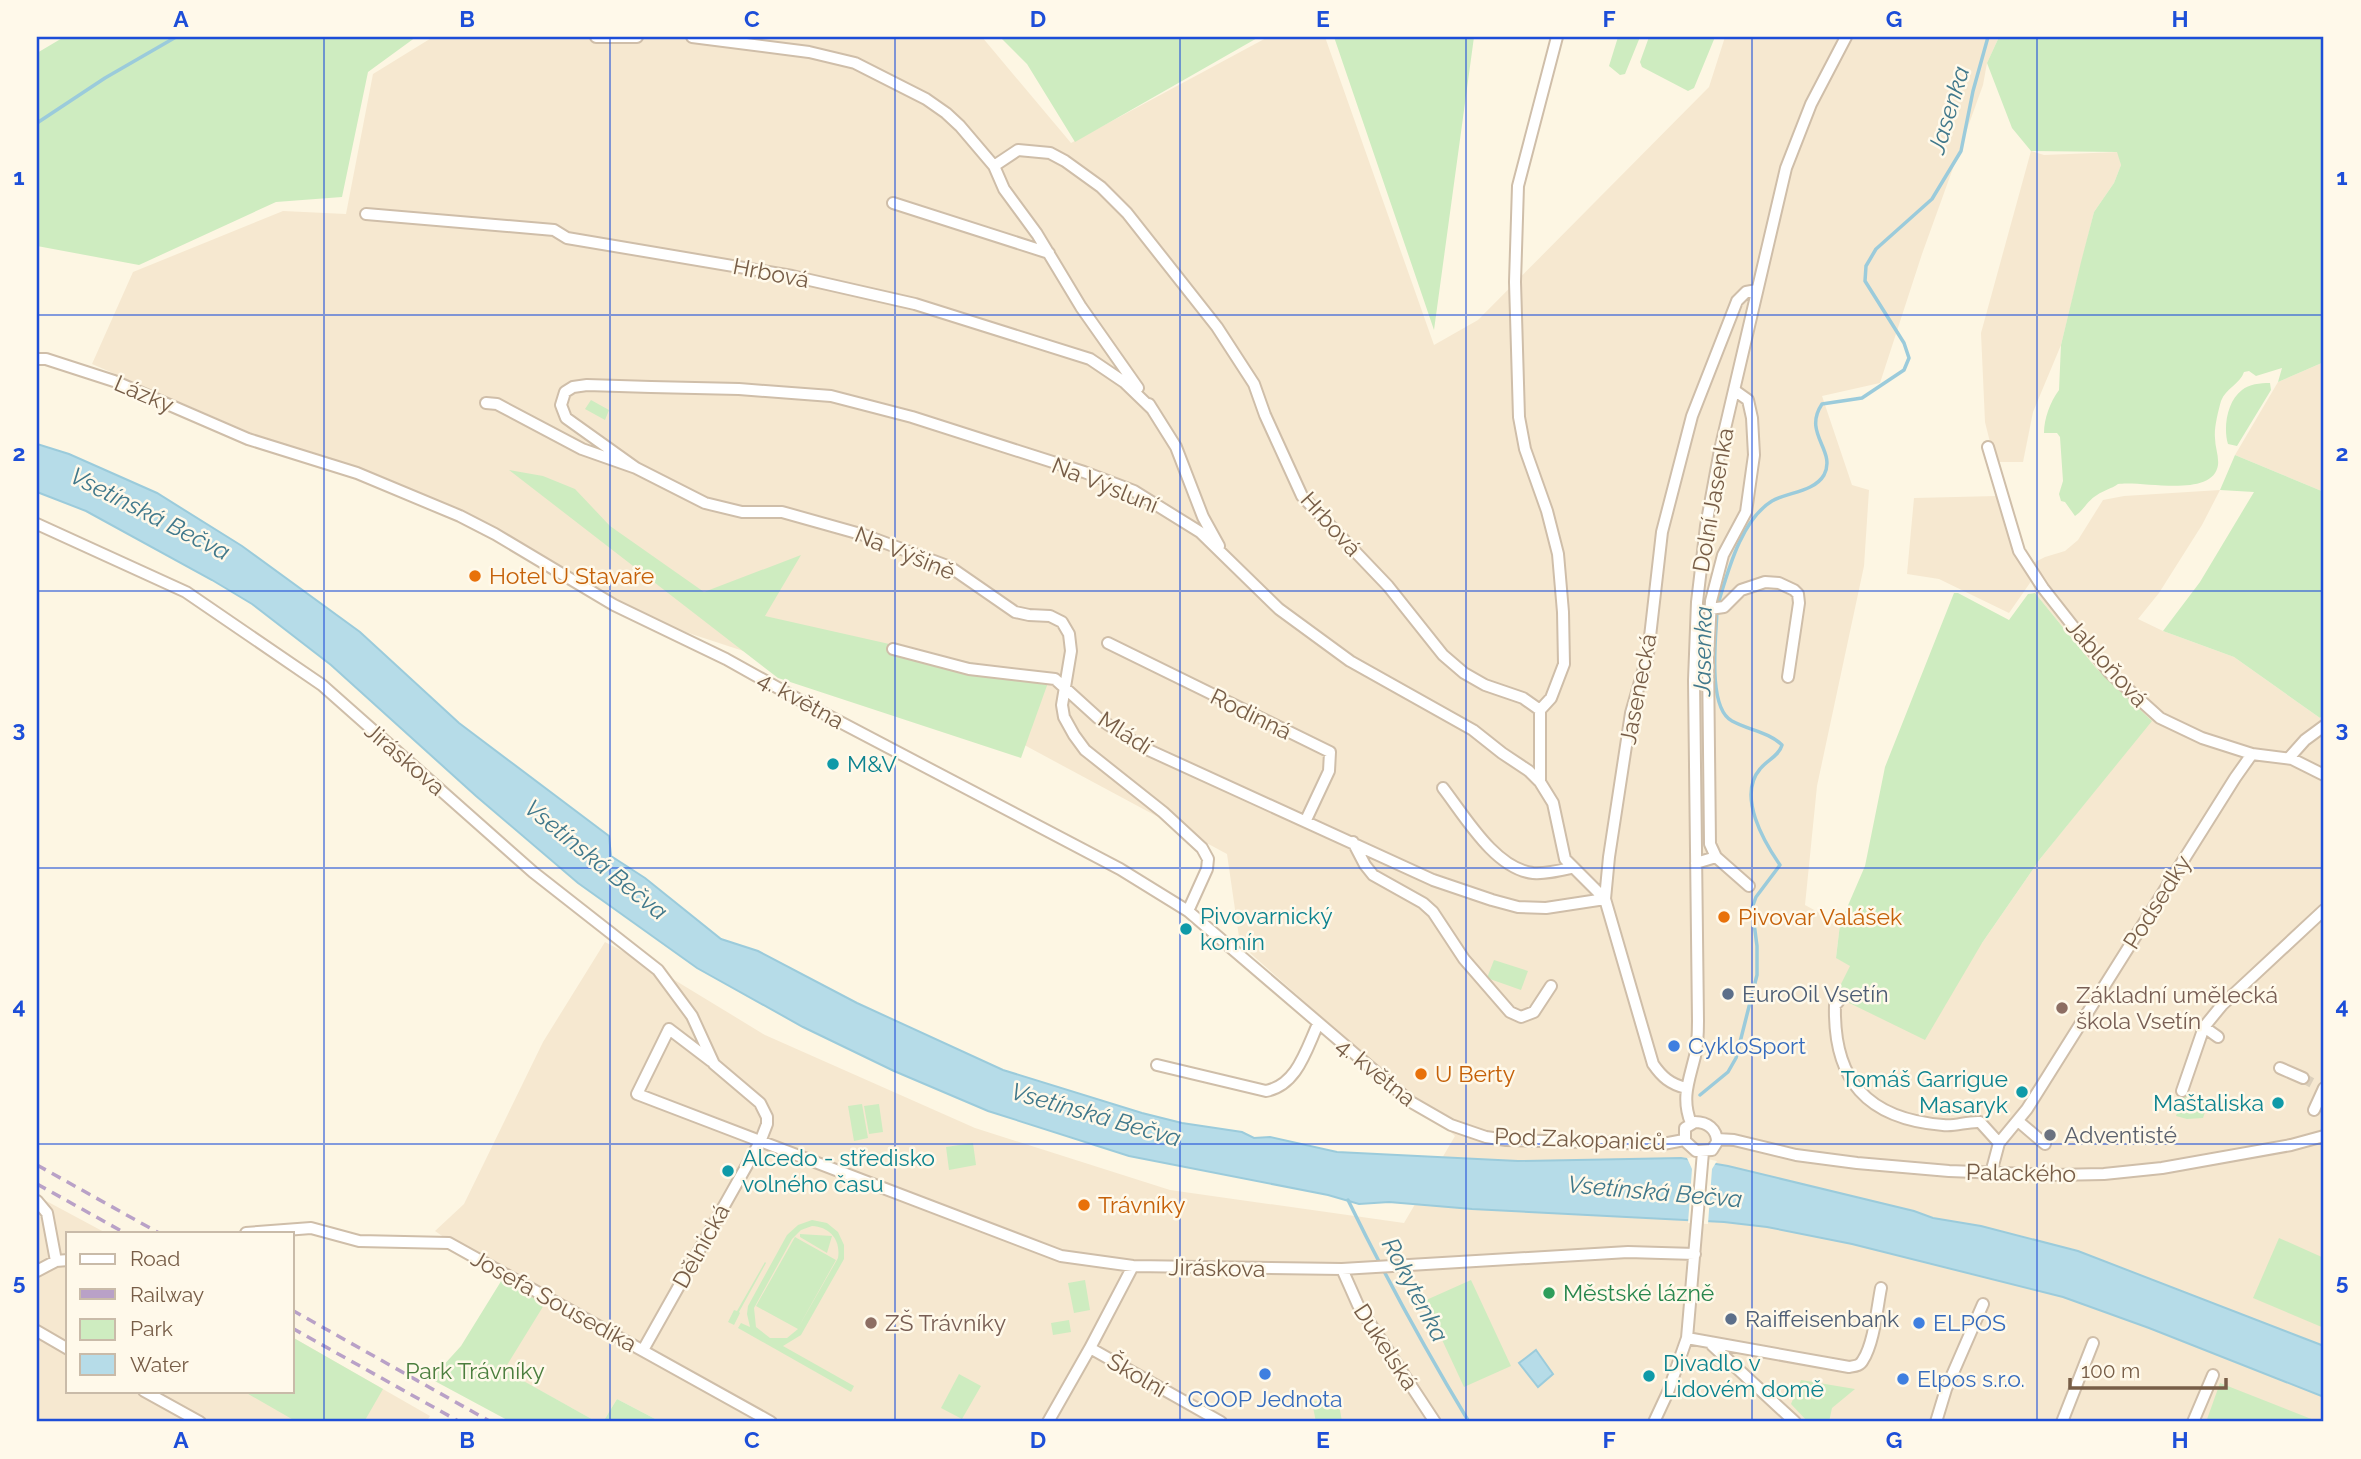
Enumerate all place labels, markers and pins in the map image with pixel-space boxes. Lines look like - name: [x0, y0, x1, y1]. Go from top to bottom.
- place label: Hotel U Stavaře: [489, 562, 654, 589]
- marker: Hotel U Stavaře: [467, 568, 483, 584]
- place label: M&V: [847, 750, 897, 777]
- marker: M&V: [825, 756, 841, 772]
- place label: Pivovarnický komín: [1200, 902, 1333, 955]
- place label: Pivovar Valášek: [1738, 903, 1902, 930]
- marker: Pivovar Valášek: [1716, 909, 1732, 925]
- marker: Pivovarnický komín: [1178, 921, 1194, 937]
- place label: EuroOil Vsetín: [1742, 980, 1889, 1007]
- place label: Základní umělecká škola Vsetín: [2076, 981, 2278, 1034]
- marker: EuroOil Vsetín: [1720, 986, 1736, 1002]
- marker: Základní umělecká škola Vsetín: [2054, 1000, 2070, 1016]
- place label: CykloSport: [1688, 1032, 1806, 1059]
- marker: CykloSport: [1666, 1038, 1682, 1054]
- place label: U Berty: [1435, 1060, 1515, 1087]
- place label: Tomáš Garrigue Masaryk: [1841, 1065, 2008, 1118]
- marker: U Berty: [1413, 1066, 1429, 1082]
- marker: Tomáš Garrigue Masaryk: [2014, 1084, 2030, 1100]
- place label: Maštaliska: [2153, 1089, 2264, 1116]
- marker: Maštaliska: [2270, 1095, 2286, 1111]
- place label: Adventisté: [2064, 1121, 2177, 1148]
- marker: Adventisté: [2042, 1127, 2058, 1143]
- place label: Alcedo - středisko volného času: [742, 1144, 935, 1197]
- marker: Alcedo - středisko volného času: [720, 1163, 736, 1179]
- place label: Trávníky: [1098, 1191, 1186, 1218]
- marker: Trávníky: [1076, 1197, 1092, 1213]
- place label: Městské lázně: [1563, 1279, 1714, 1306]
- marker: Městské lázně: [1541, 1285, 1557, 1301]
- place label: Raiffeisenbank: [1745, 1305, 1899, 1332]
- place label: ZŠ Trávníky: [885, 1309, 1006, 1336]
- place label: ELPOS: [1933, 1309, 2006, 1336]
- marker: Raiffeisenbank: [1723, 1311, 1739, 1327]
- marker: ZŠ Trávníky: [863, 1315, 879, 1331]
- marker: ELPOS: [1911, 1315, 1927, 1331]
- place label: Divadlo v Lidovém domě: [1663, 1349, 1824, 1402]
- place label: Elpos s.r.o.: [1917, 1365, 2025, 1392]
- marker: COOP Jednota: [1257, 1366, 1273, 1382]
- marker: Divadlo v Lidovém domě: [1641, 1368, 1657, 1384]
- marker: Elpos s.r.o.: [1895, 1371, 1911, 1387]
- place label: COOP Jednota: [1188, 1385, 1342, 1412]

